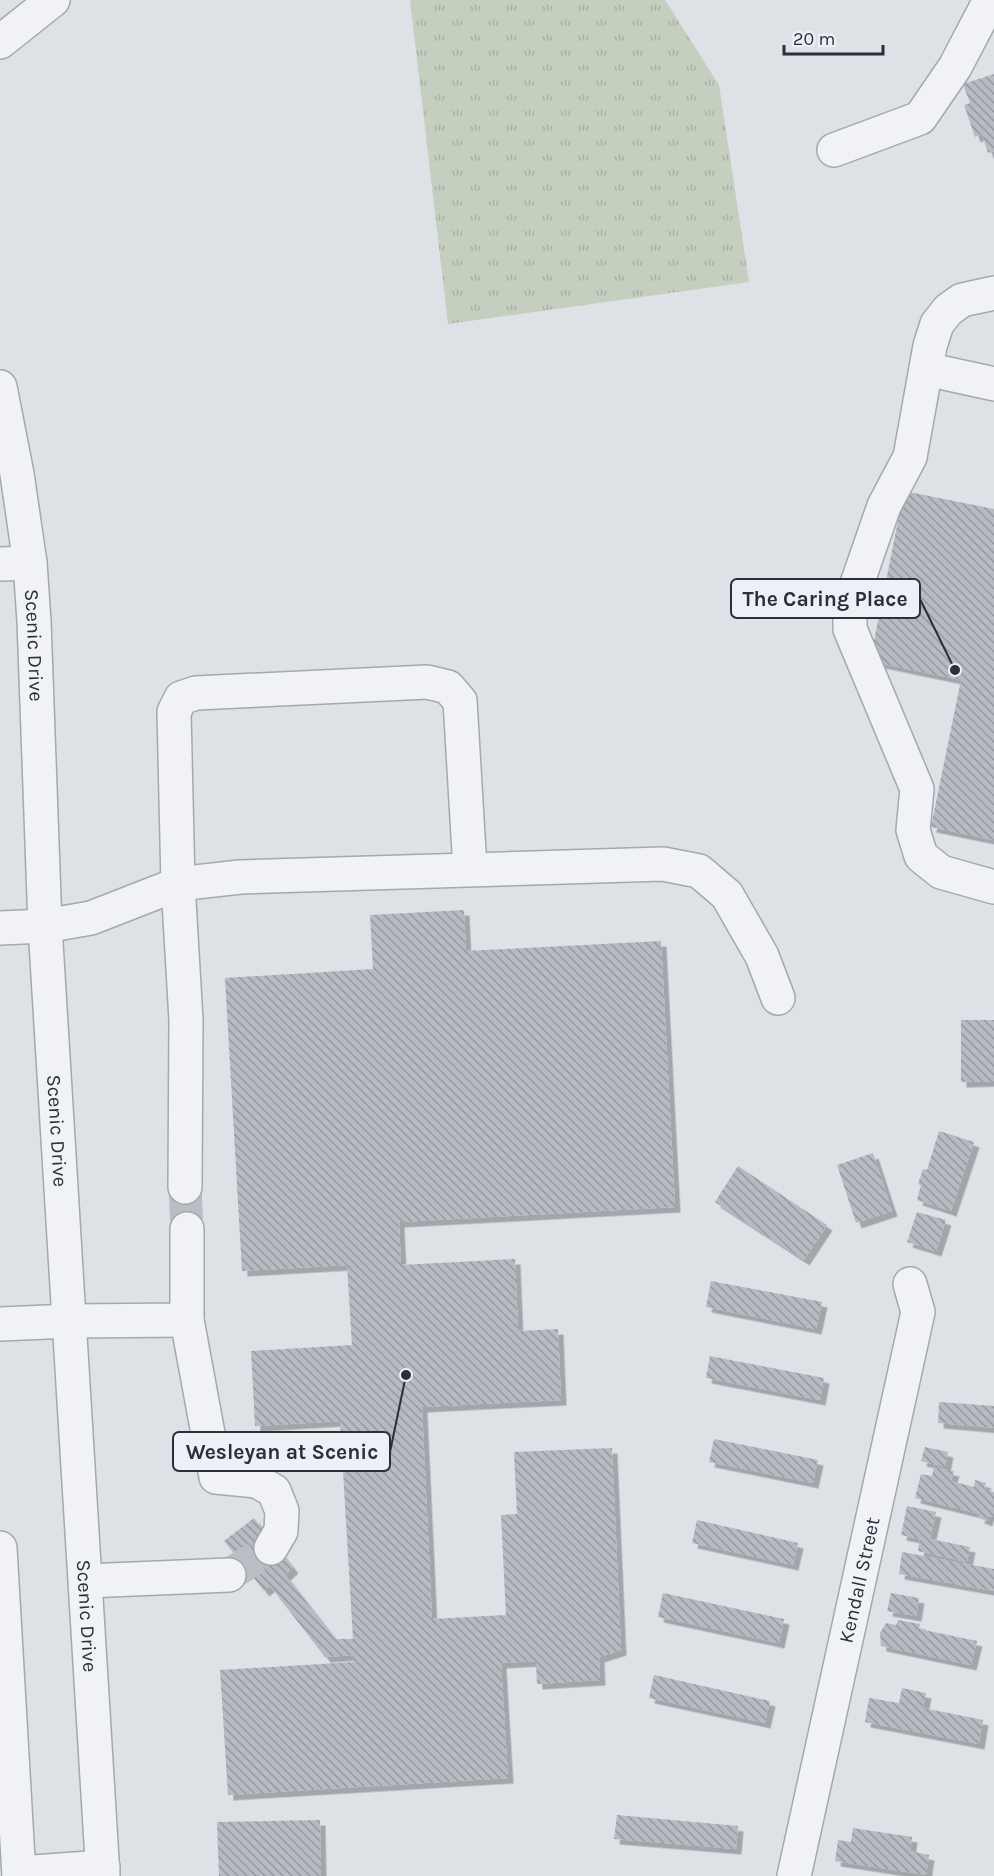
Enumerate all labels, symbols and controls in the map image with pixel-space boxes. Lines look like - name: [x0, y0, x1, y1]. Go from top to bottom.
- scale bar: [784, 18, 883, 56]
- text: 20 m: [793, 28, 835, 50]
- callout: The Caring Place: [731, 579, 920, 618]
- text: The Caring Place: [742, 587, 908, 611]
- street label: Scenic Drive: [20, 588, 48, 702]
- street label: Scenic Drive: [43, 1074, 72, 1188]
- callout: Wesleyan at Scenic: [173, 1432, 390, 1471]
- text: Wesleyan at Scenic: [186, 1440, 378, 1464]
- street label: Kendall Street: [834, 1514, 884, 1645]
- street label: Scenic Drive: [72, 1559, 102, 1673]

